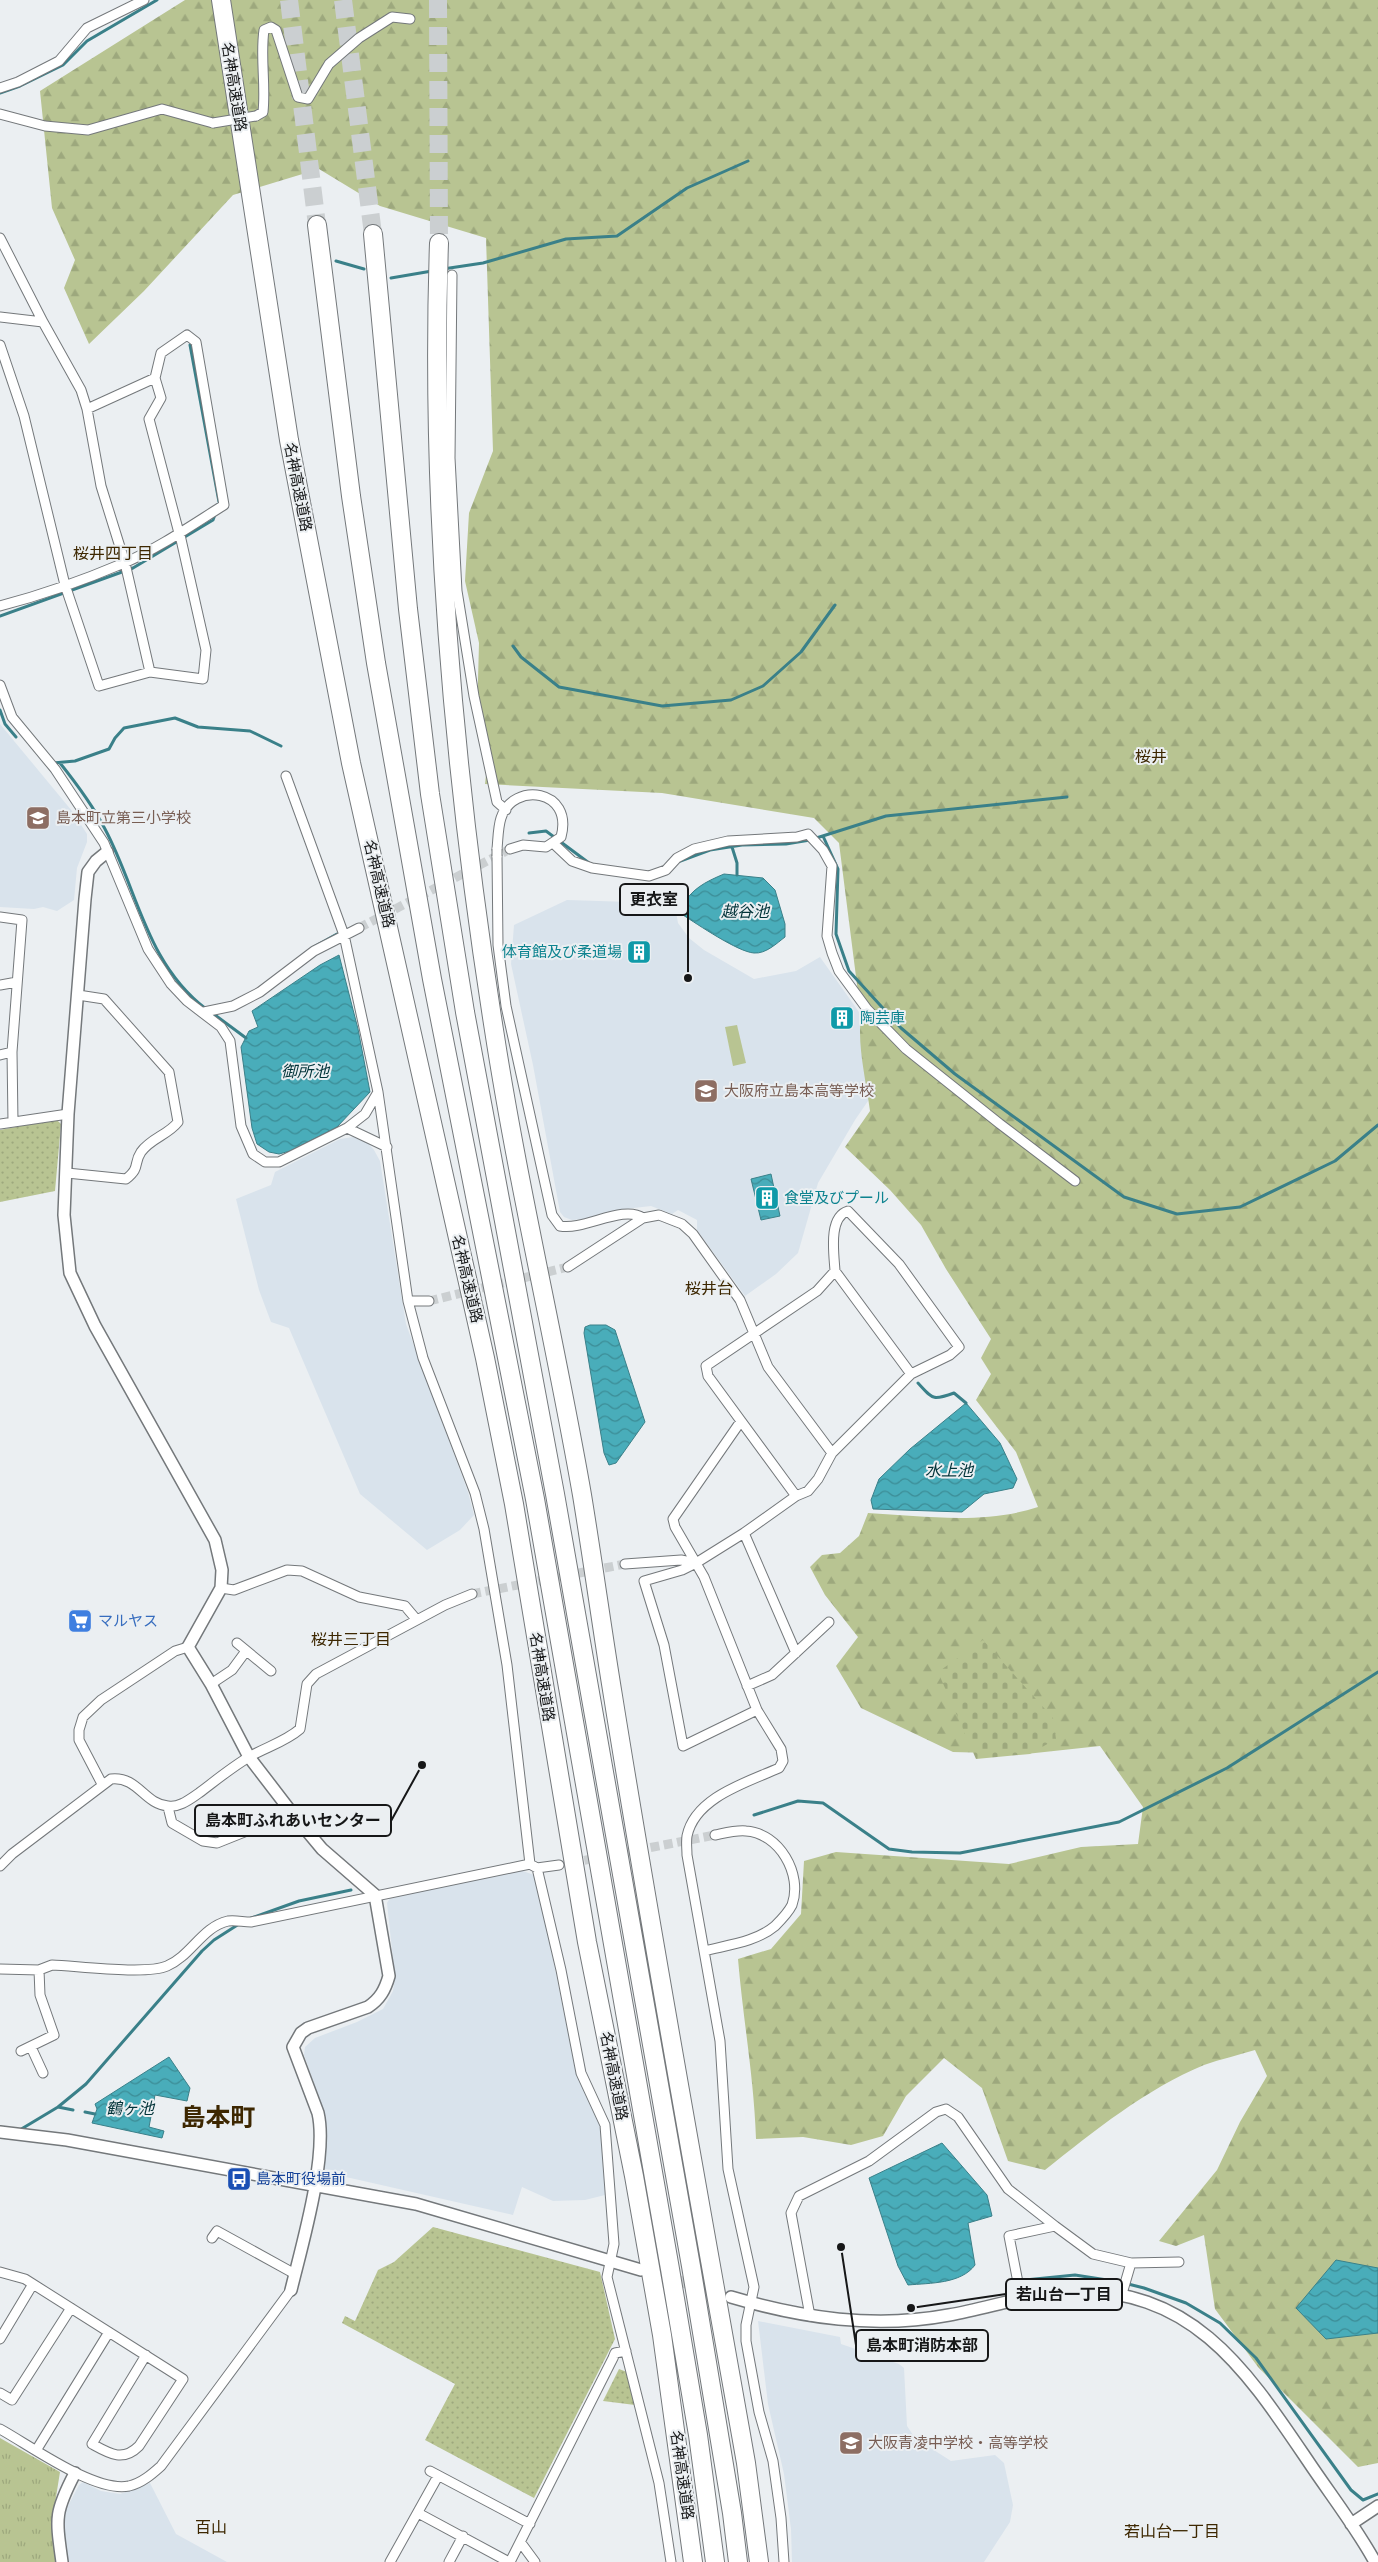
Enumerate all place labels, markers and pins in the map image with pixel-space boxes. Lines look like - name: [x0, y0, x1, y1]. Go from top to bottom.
- school or university icon: 島本町立第三小学校: [25, 805, 51, 831]
- place label: 島本町立第三小学校: [56, 807, 191, 827]
- callout: 更衣室: [620, 884, 688, 915]
- building icon: 体育館及び柔道場: [626, 939, 652, 965]
- place label: 体育館及び柔道場: [502, 941, 622, 961]
- building icon: 陶芸庫: [829, 1005, 855, 1031]
- place label: 陶芸庫: [860, 1007, 905, 1027]
- school or university icon: 大阪府立島本高等学校: [693, 1078, 719, 1104]
- place label: 大阪府立島本高等学校: [724, 1080, 874, 1100]
- building icon: 食堂及びプール: [754, 1185, 780, 1211]
- place label: 食堂及びプール: [784, 1187, 889, 1207]
- supermarket icon: マルヤス: [67, 1608, 93, 1634]
- place label: マルヤス: [98, 1610, 158, 1630]
- callout: 島本町ふれあいセンター: [195, 1805, 391, 1836]
- bus stop icon: 島本町役場前: [226, 2166, 252, 2192]
- place label: 島本町役場前: [256, 2168, 346, 2188]
- callout: 若山台一丁目: [1006, 2279, 1122, 2310]
- callout: 島本町消防本部: [856, 2330, 988, 2361]
- school or university icon: 大阪青凌中学校・高等学校: [838, 2430, 864, 2456]
- place label: 大阪青凌中学校・高等学校: [868, 2432, 1048, 2452]

